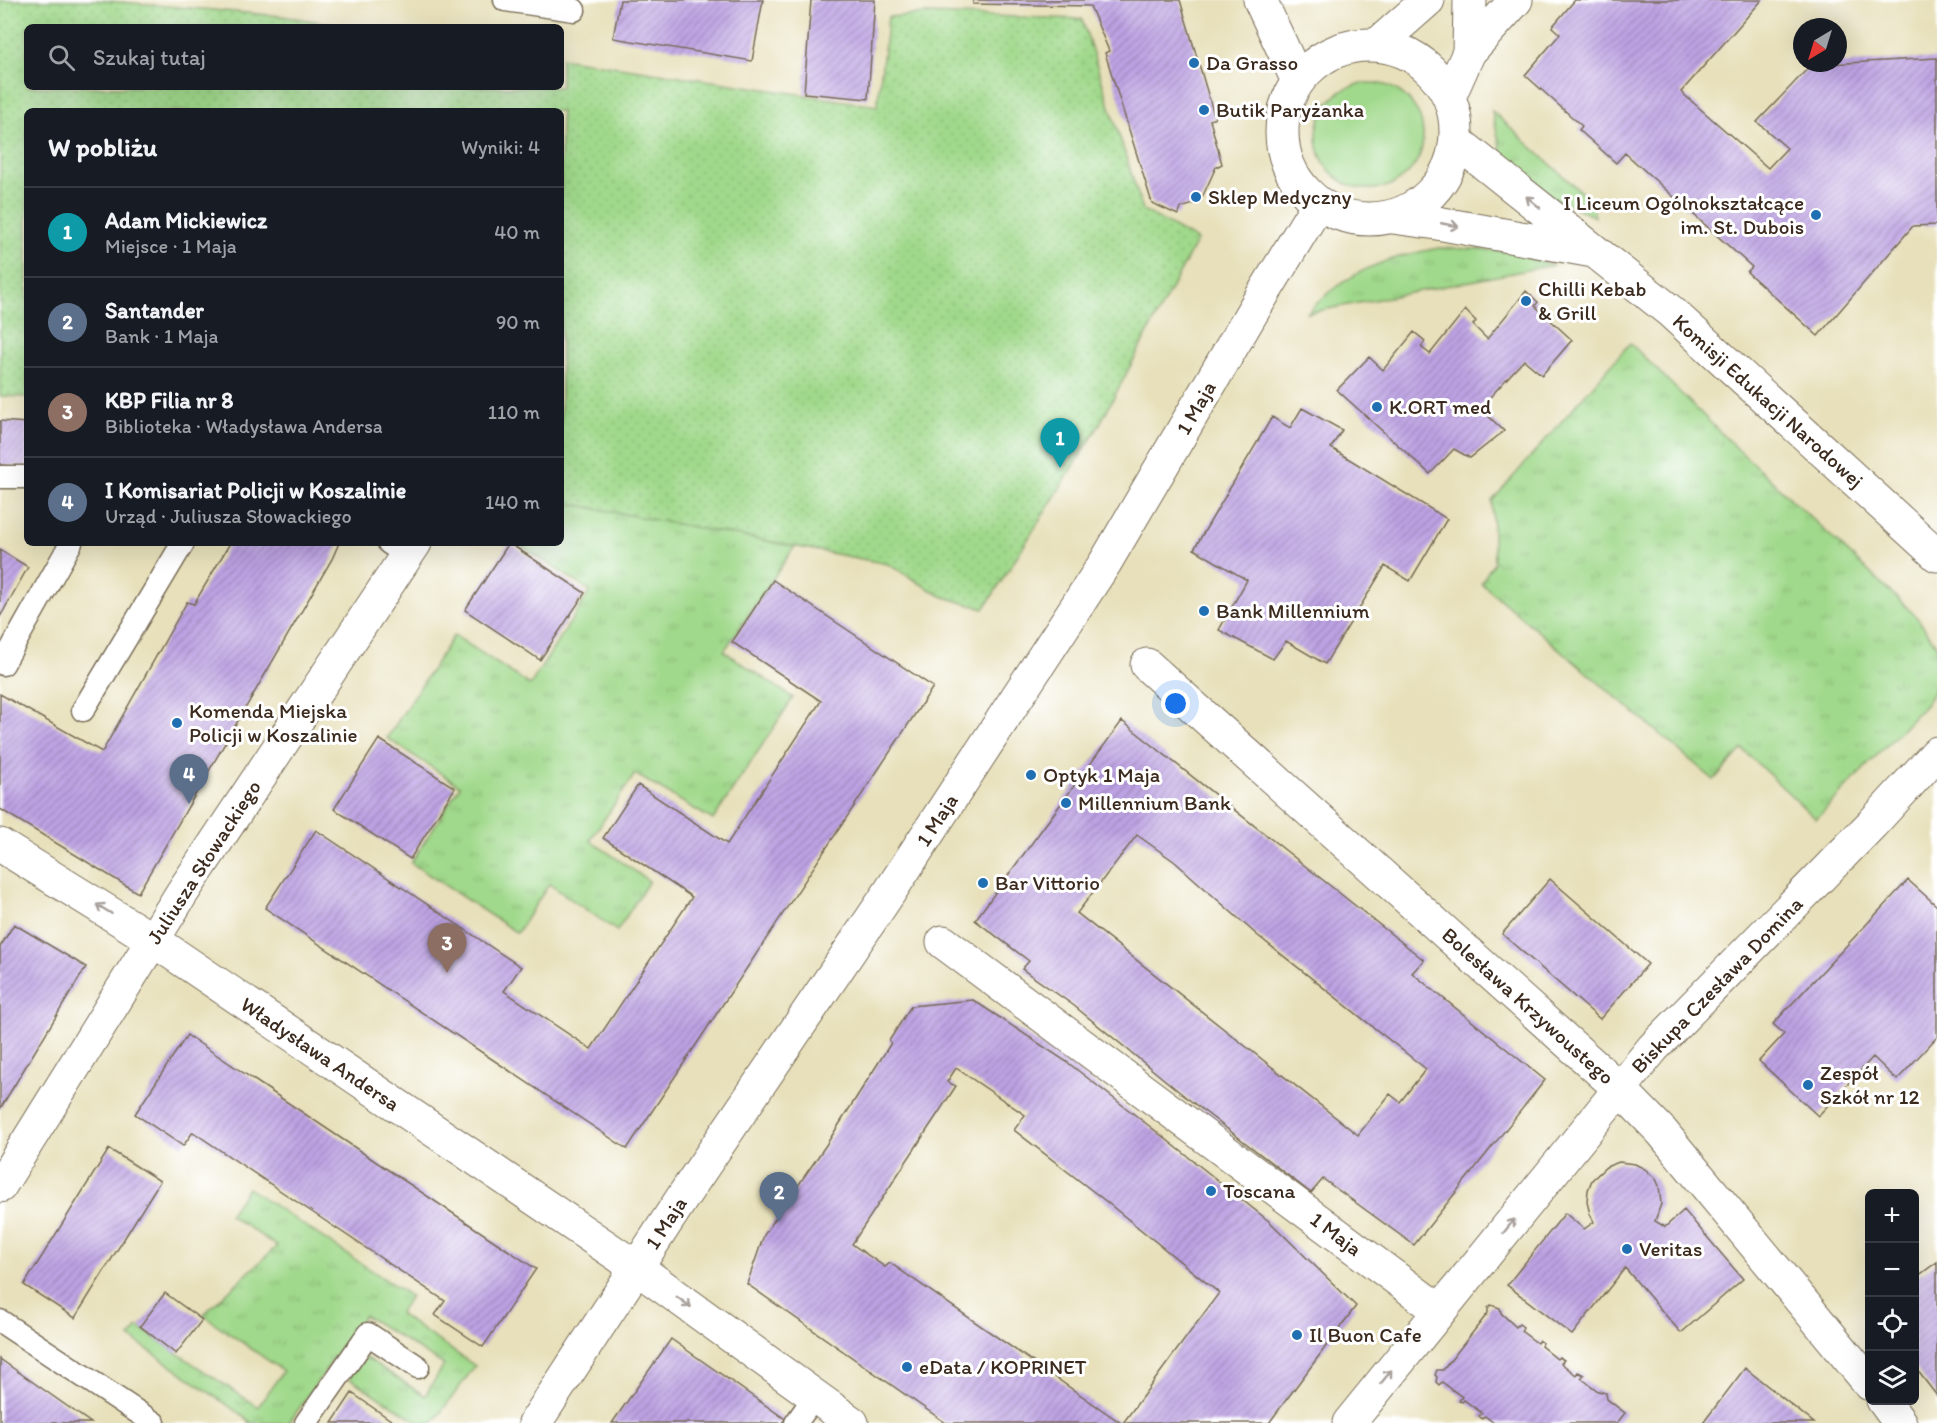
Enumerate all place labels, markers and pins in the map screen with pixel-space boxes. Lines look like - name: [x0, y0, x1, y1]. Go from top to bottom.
- place label: Da Grasso: [1206, 50, 1298, 75]
- marker: Da Grasso: [1187, 56, 1201, 70]
- place label: Butik Paryżanka: [1216, 97, 1364, 122]
- marker: Butik Paryżanka: [1197, 103, 1211, 117]
- place label: Sklep Medyczny: [1208, 184, 1352, 209]
- marker: Sklep Medyczny: [1189, 190, 1203, 204]
- place label: I Liceum Ogólnokształcące im. St. Dubois: [1563, 190, 1804, 239]
- marker: I Liceum Ogólnokształcące im. St. Dubois: [1809, 208, 1823, 222]
- place label: Chilli Kebab & Grill: [1538, 276, 1647, 325]
- marker: Chilli Kebab & Grill: [1519, 294, 1533, 308]
- place label: K.ORT med: [1389, 394, 1491, 419]
- marker: K.ORT med: [1370, 400, 1384, 414]
- pin: 1: [1040, 418, 1080, 468]
- place label: Bank Millennium: [1216, 598, 1370, 623]
- marker: Bank Millennium: [1197, 604, 1211, 618]
- place label: Komenda Miejska Policji w Koszalinie: [189, 698, 358, 747]
- marker: Komenda Miejska Policji w Koszalinie: [170, 716, 184, 730]
- pin: 4: [170, 754, 208, 804]
- place label: Optyk 1 Maja: [1043, 762, 1160, 787]
- marker: Optyk 1 Maja: [1024, 768, 1038, 782]
- place label: Millennium Bank: [1078, 790, 1231, 815]
- marker: Millennium Bank: [1059, 796, 1073, 810]
- place label: Bar Vittorio: [995, 870, 1100, 895]
- marker: Bar Vittorio: [976, 876, 990, 890]
- pin: 3: [428, 924, 466, 973]
- place label: Zespół Szkół nr 12: [1820, 1060, 1920, 1109]
- marker: Zespół Szkół nr 12: [1801, 1078, 1815, 1092]
- pin: 2: [760, 1172, 798, 1222]
- place label: Toscana: [1223, 1178, 1296, 1203]
- marker: Toscana: [1204, 1184, 1218, 1198]
- place label: Veritas: [1639, 1236, 1702, 1261]
- marker: Veritas: [1620, 1242, 1634, 1256]
- place label: Il Buon Cafe: [1309, 1322, 1422, 1347]
- marker: Il Buon Cafe: [1290, 1328, 1304, 1342]
- place label: eData / KOPRINET: [919, 1354, 1087, 1379]
- marker: eData / KOPRINET: [900, 1360, 914, 1374]

